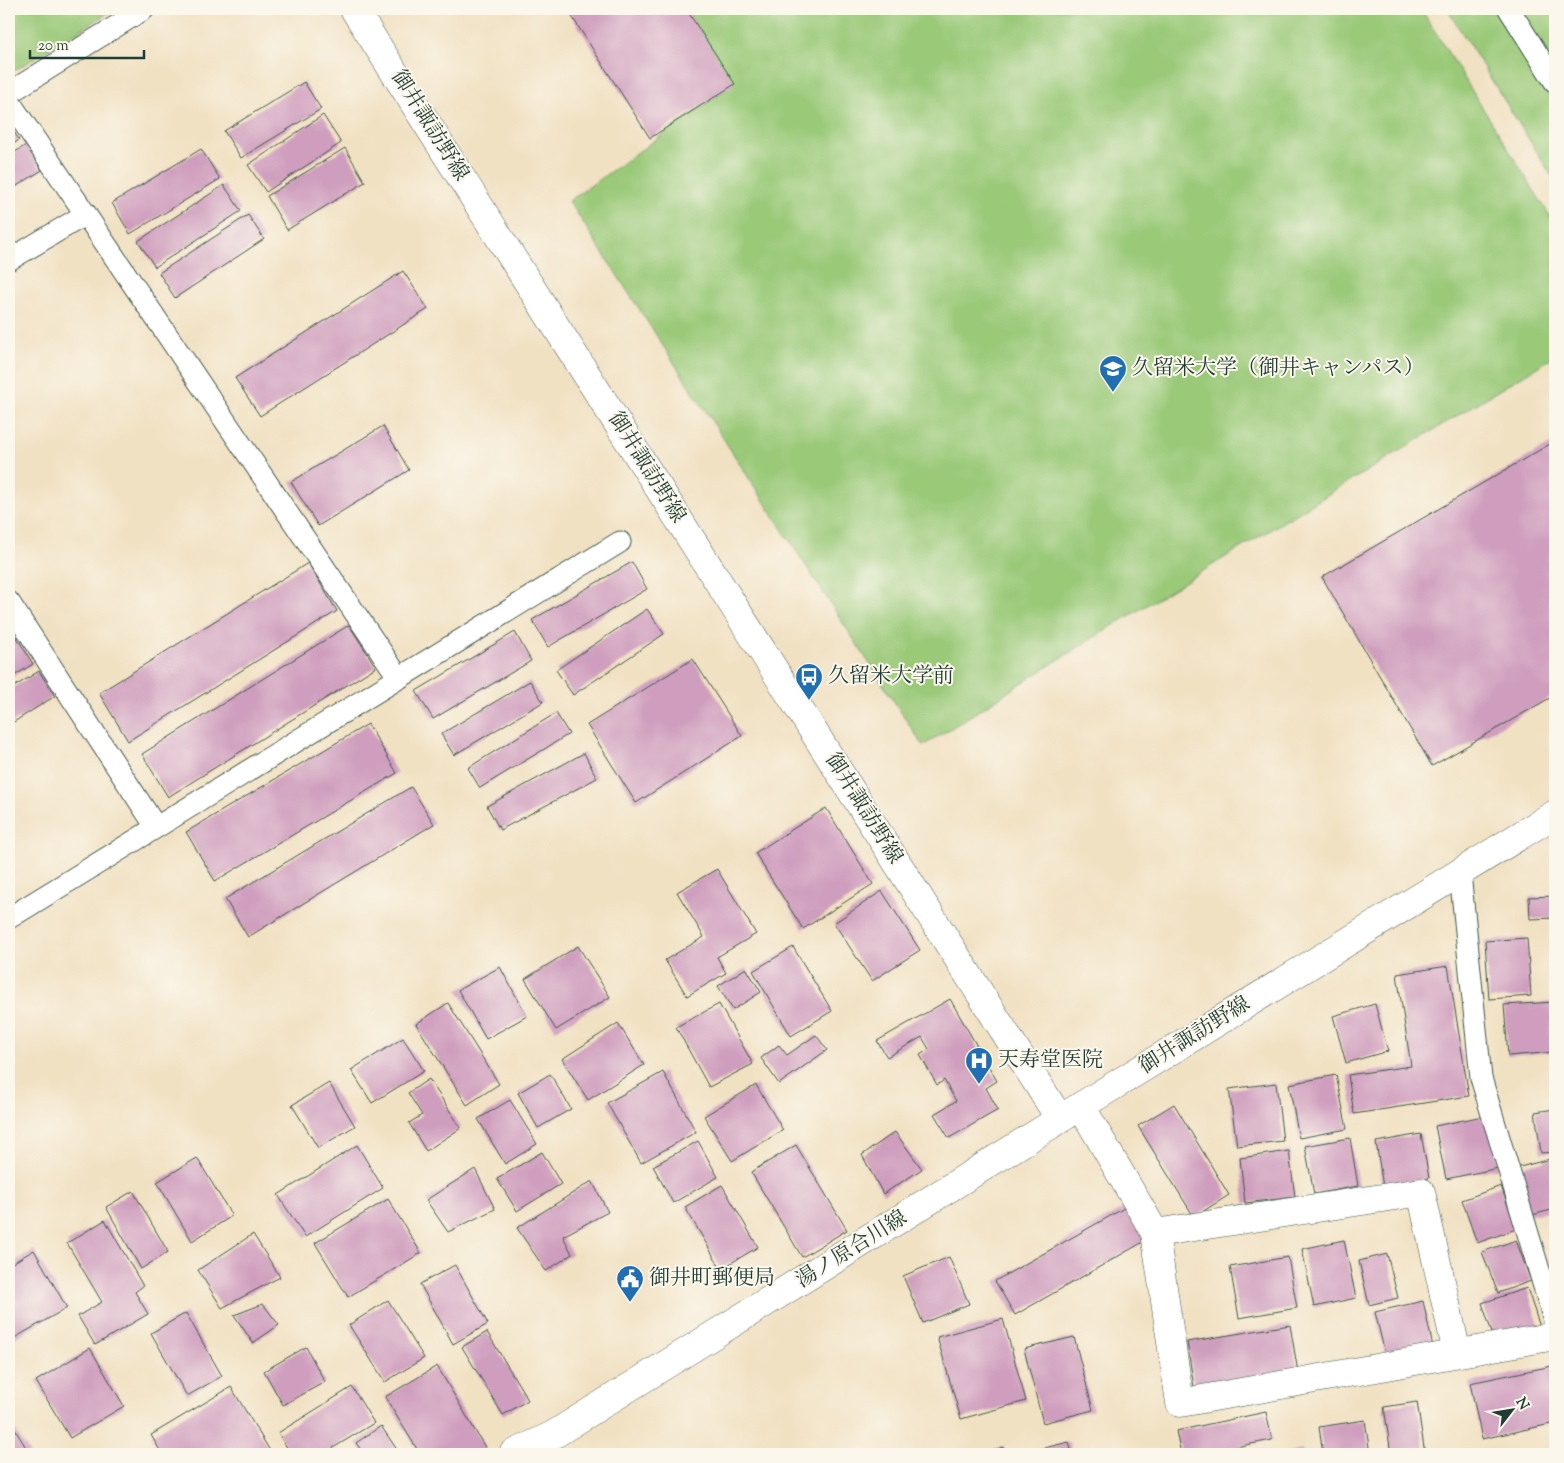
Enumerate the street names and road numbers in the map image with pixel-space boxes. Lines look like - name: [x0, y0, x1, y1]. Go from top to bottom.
- street label: 御井諏訪野線: [383, 65, 475, 187]
- street label: 御井諏訪野線: [600, 407, 692, 529]
- street label: 御井諏訪野線: [817, 748, 909, 870]
- street label: 御井諏訪野線: [1134, 990, 1256, 1082]
- street label: 湯ノ原合川線: [791, 1204, 913, 1296]

